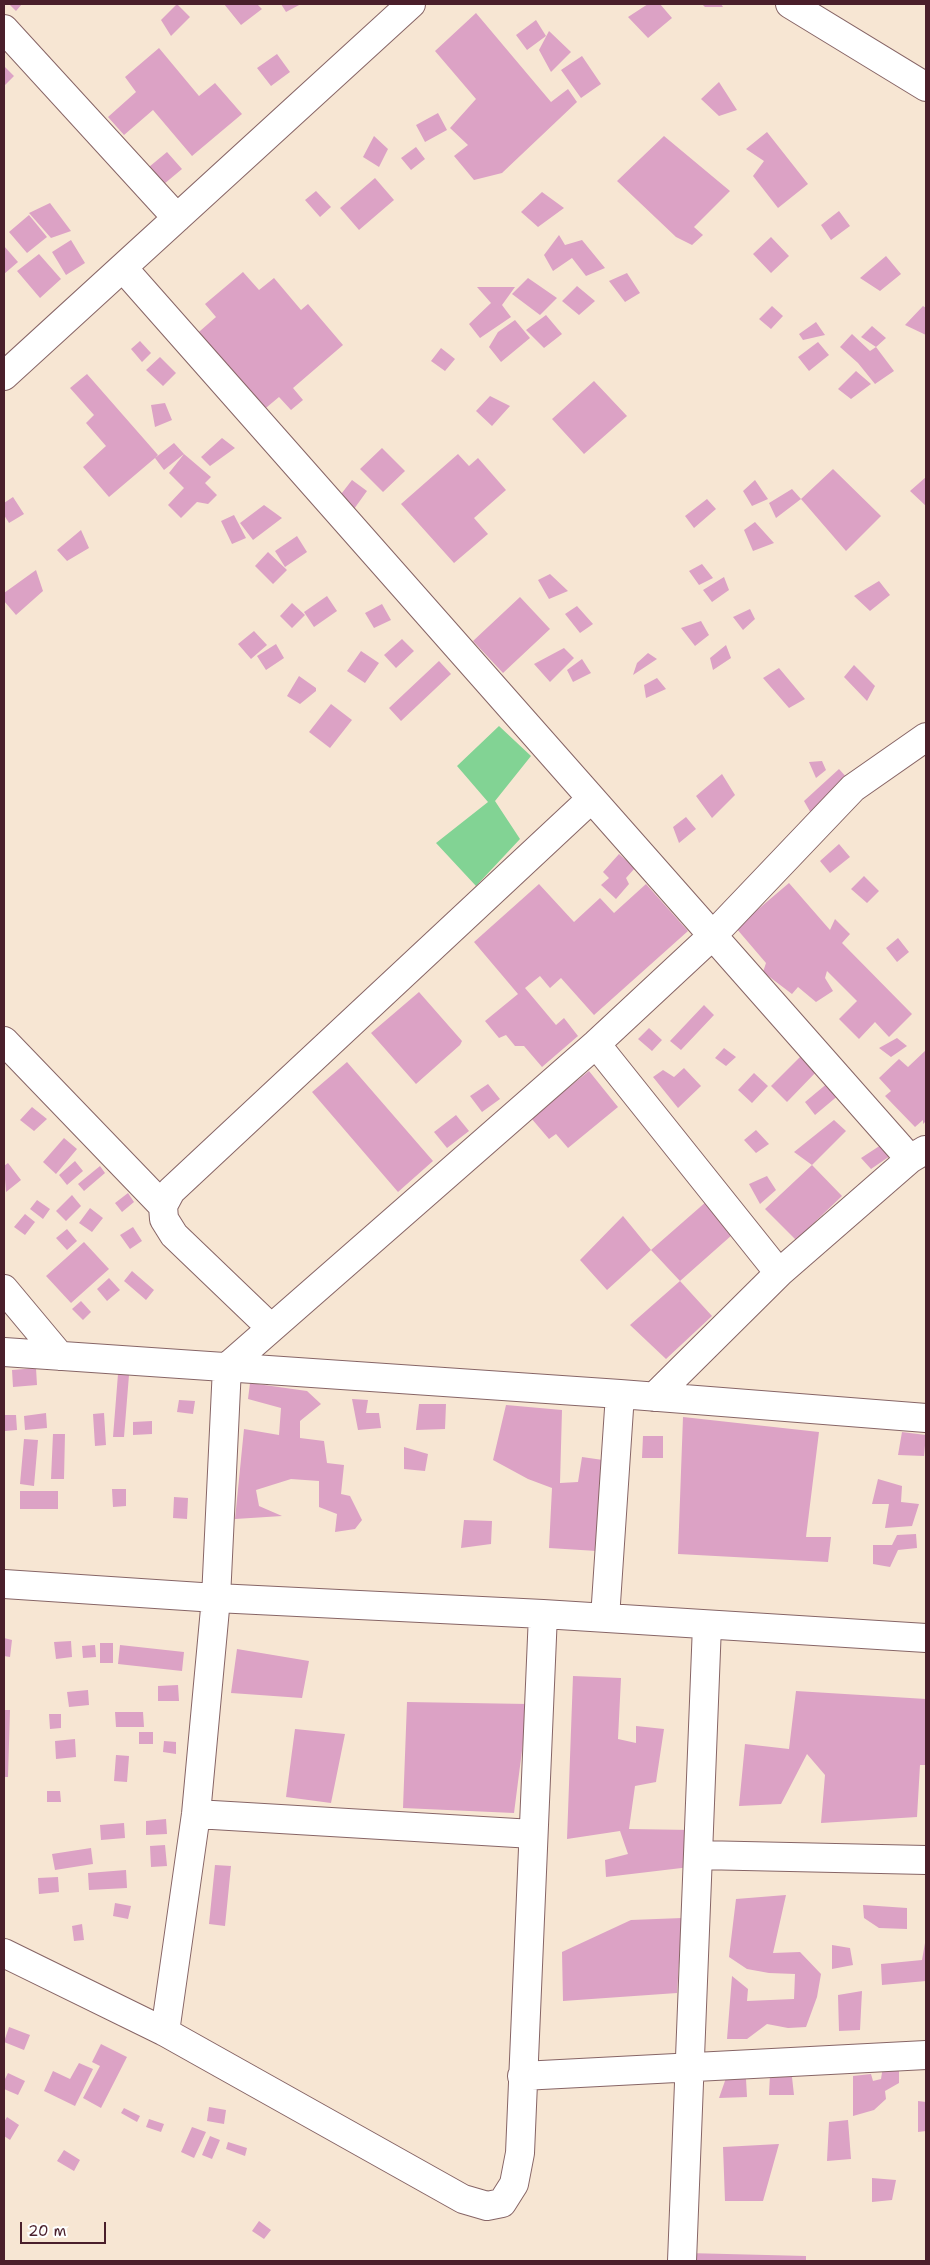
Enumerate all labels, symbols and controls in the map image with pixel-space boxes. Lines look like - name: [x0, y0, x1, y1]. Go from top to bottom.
- scale bar: [22, 2212, 109, 2244]
- text: 20 m: [28, 2221, 67, 2241]

